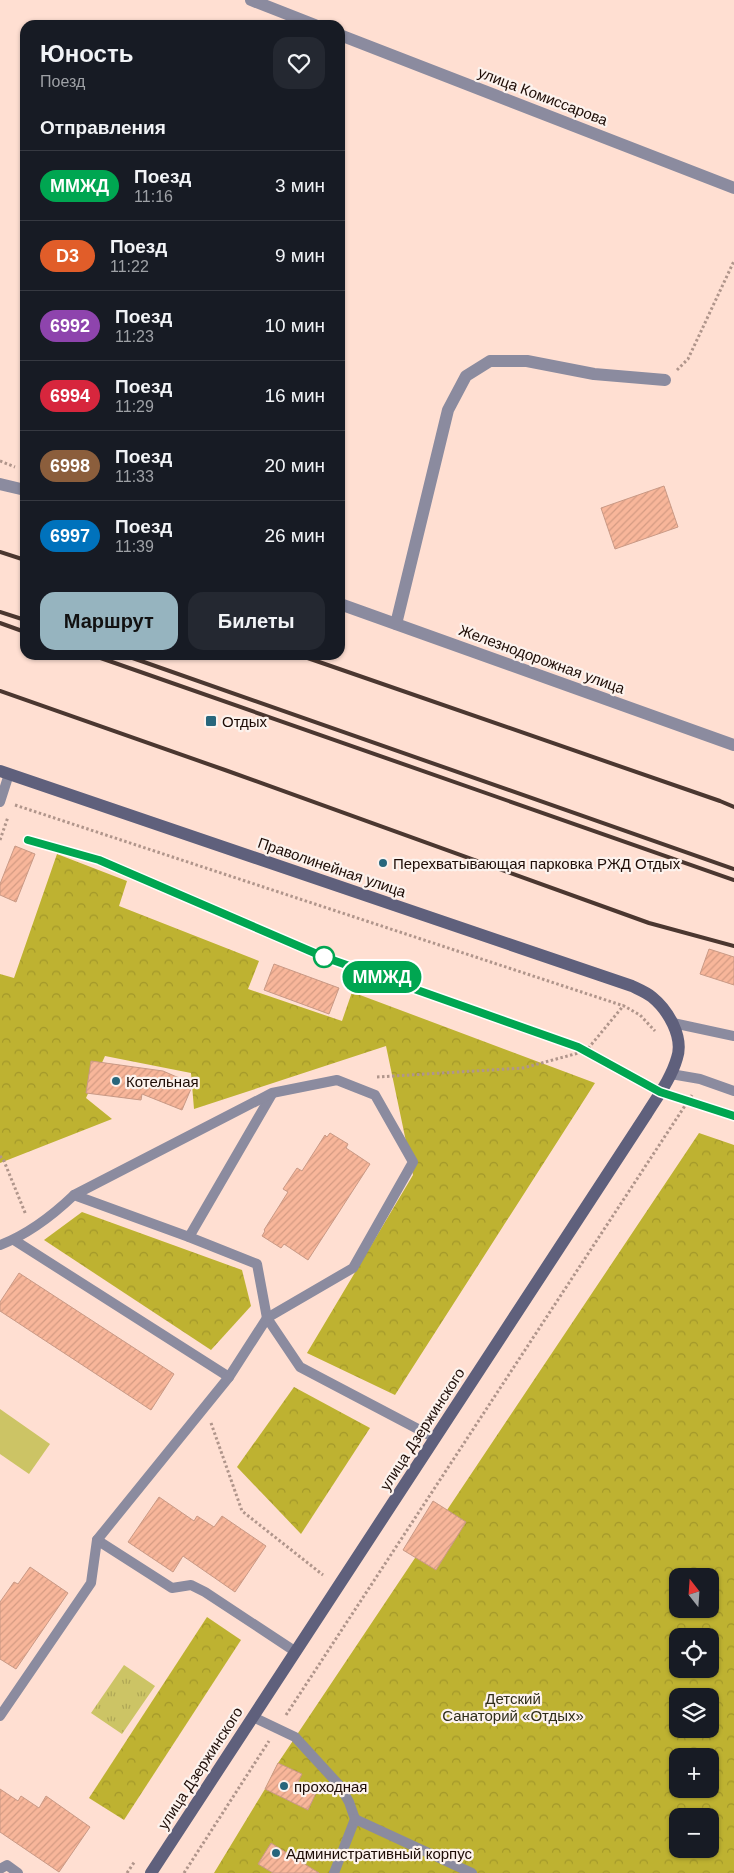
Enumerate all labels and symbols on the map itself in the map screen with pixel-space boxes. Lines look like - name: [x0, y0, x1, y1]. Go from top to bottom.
- street label: улица Комиссарова: [476, 63, 611, 129]
- street label: Железнодорожная улица: [457, 621, 628, 697]
- place label: Отдых: [222, 713, 268, 730]
- marker: Отдых: [204, 714, 218, 728]
- street label: Праволинейная улица: [256, 834, 409, 901]
- place label: Перехватывающая парковка РЖД Отдых: [393, 855, 681, 872]
- marker: Перехватывающая парковка РЖД Отдых: [377, 857, 389, 869]
- unlabelled marker: [313, 946, 335, 968]
- line badge: ММЖД: [347, 961, 417, 993]
- place label: Котельная: [126, 1073, 199, 1090]
- marker: Котельная: [110, 1075, 122, 1087]
- street label: улица Дзержинского: [376, 1365, 468, 1493]
- north arrow: [669, 1568, 719, 1618]
- park label: Детский Санаторий «Отдых»: [442, 1690, 584, 1724]
- street label: улица Дзержинского: [154, 1704, 246, 1832]
- place label: проходная: [294, 1778, 367, 1795]
- marker: проходная: [278, 1780, 290, 1792]
- place label: Административный корпус: [286, 1845, 473, 1862]
- marker: Административный корпус: [270, 1847, 282, 1859]

